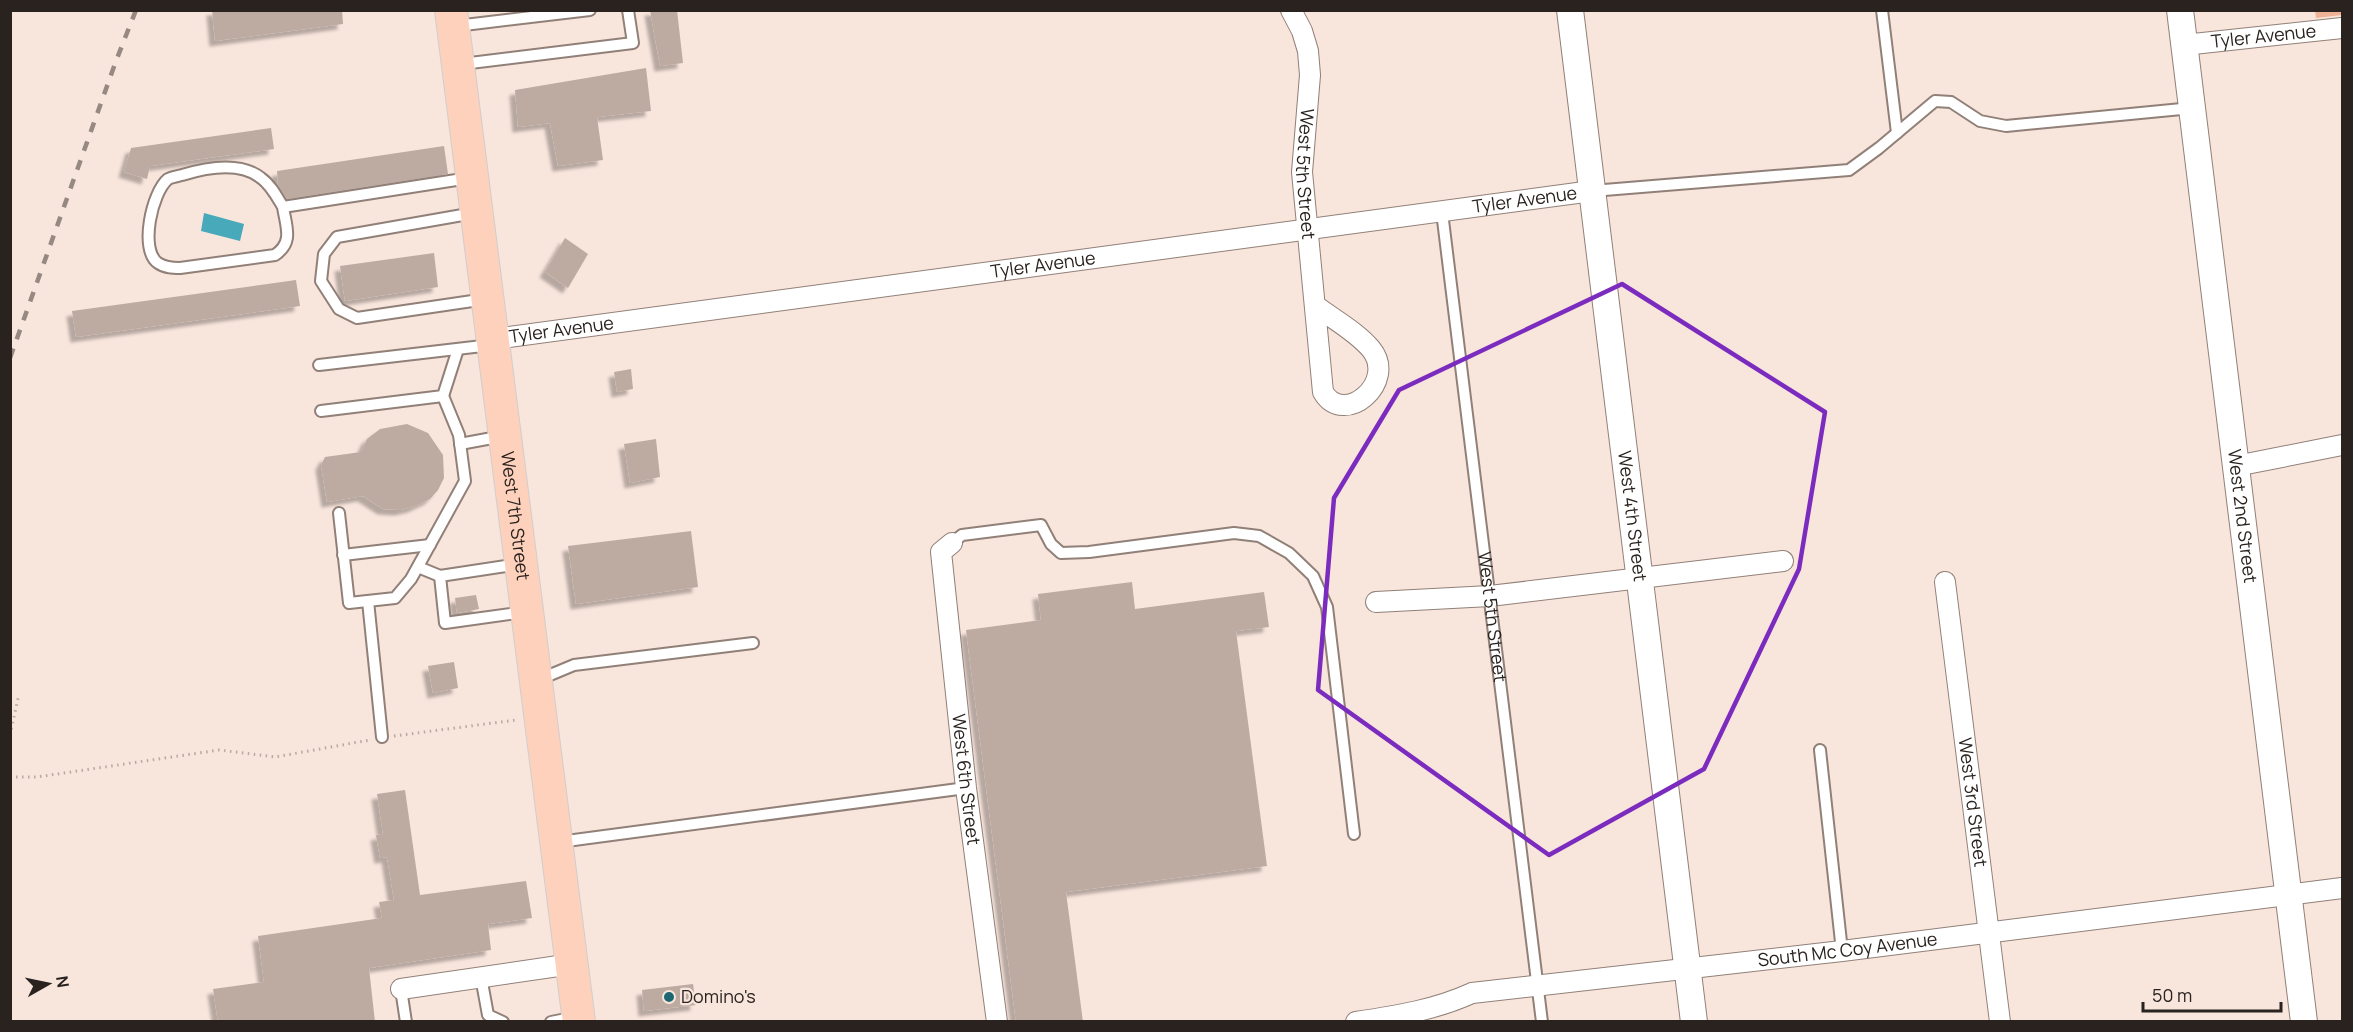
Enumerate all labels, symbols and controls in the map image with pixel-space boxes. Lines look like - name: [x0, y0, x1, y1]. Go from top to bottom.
- street label: Tyler Avenue: [2210, 18, 2317, 53]
- street label: West 5th Street: [1291, 108, 1321, 240]
- street label: Tyler Avenue: [1471, 180, 1578, 218]
- street label: Tyler Avenue: [989, 245, 1097, 283]
- street label: Tyler Avenue: [507, 310, 615, 348]
- street label: West 2nd Street: [2223, 448, 2263, 584]
- street label: West 4th Street: [1613, 449, 1653, 583]
- street label: West 7th Street: [496, 450, 536, 582]
- street label: West 5th Street: [1473, 550, 1513, 683]
- street label: West 6th Street: [947, 712, 986, 847]
- street label: West 3rd Street: [1954, 736, 1994, 868]
- street label: South Mc Coy Avenue: [1756, 926, 1939, 971]
- north arrow: [18, 954, 78, 1014]
- text: N: [51, 974, 75, 989]
- scale bar: [2143, 975, 2281, 1013]
- text: 50 m: [2152, 983, 2192, 1007]
- place label: Domino's: [681, 984, 756, 1008]
- marker: Domino's: [662, 990, 676, 1004]

